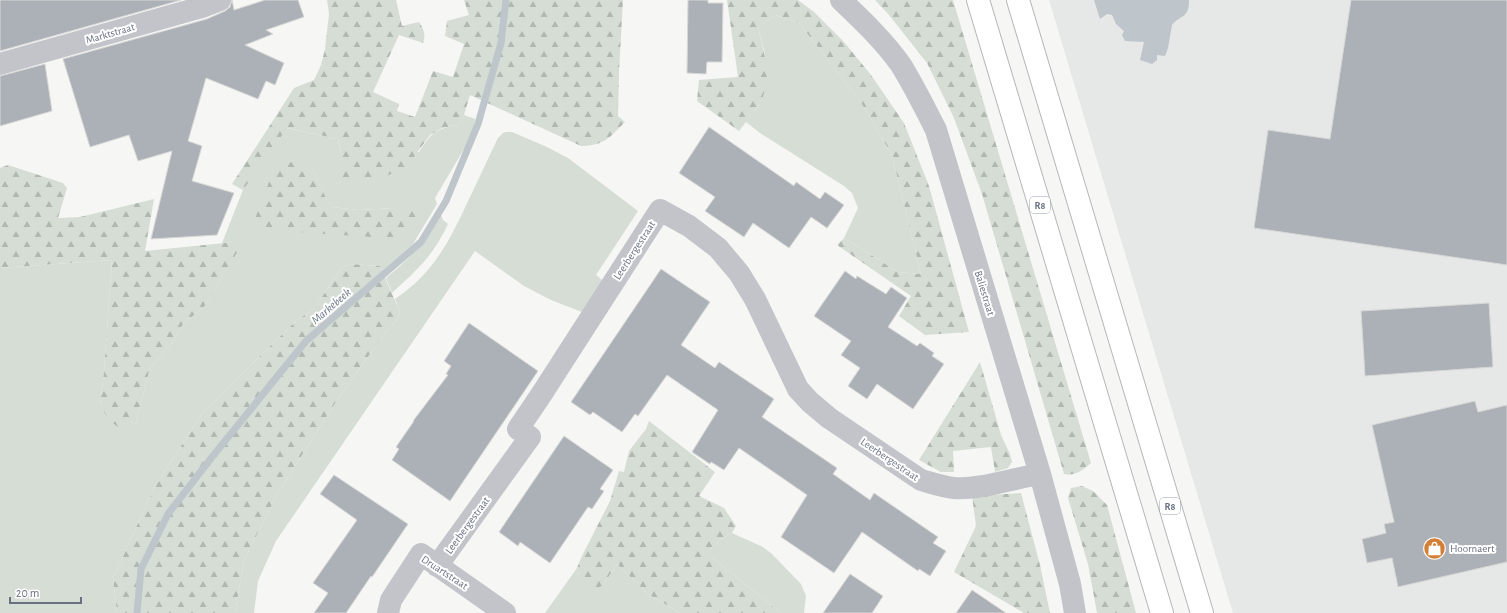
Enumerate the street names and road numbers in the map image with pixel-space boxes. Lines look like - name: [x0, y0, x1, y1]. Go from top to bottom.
- street label: Marktstraat: [84, 21, 136, 46]
- road number: R8: [1030, 197, 1050, 213]
- street label: Leerbergestraat: [611, 219, 658, 282]
- street label: Baliestraat: [973, 269, 997, 317]
- street label: Leerbergestraat: [859, 436, 921, 483]
- street label: Leerbergestraat: [443, 494, 492, 556]
- road number: R8: [1160, 498, 1180, 514]
- street label: Druartstraat: [420, 553, 470, 592]

